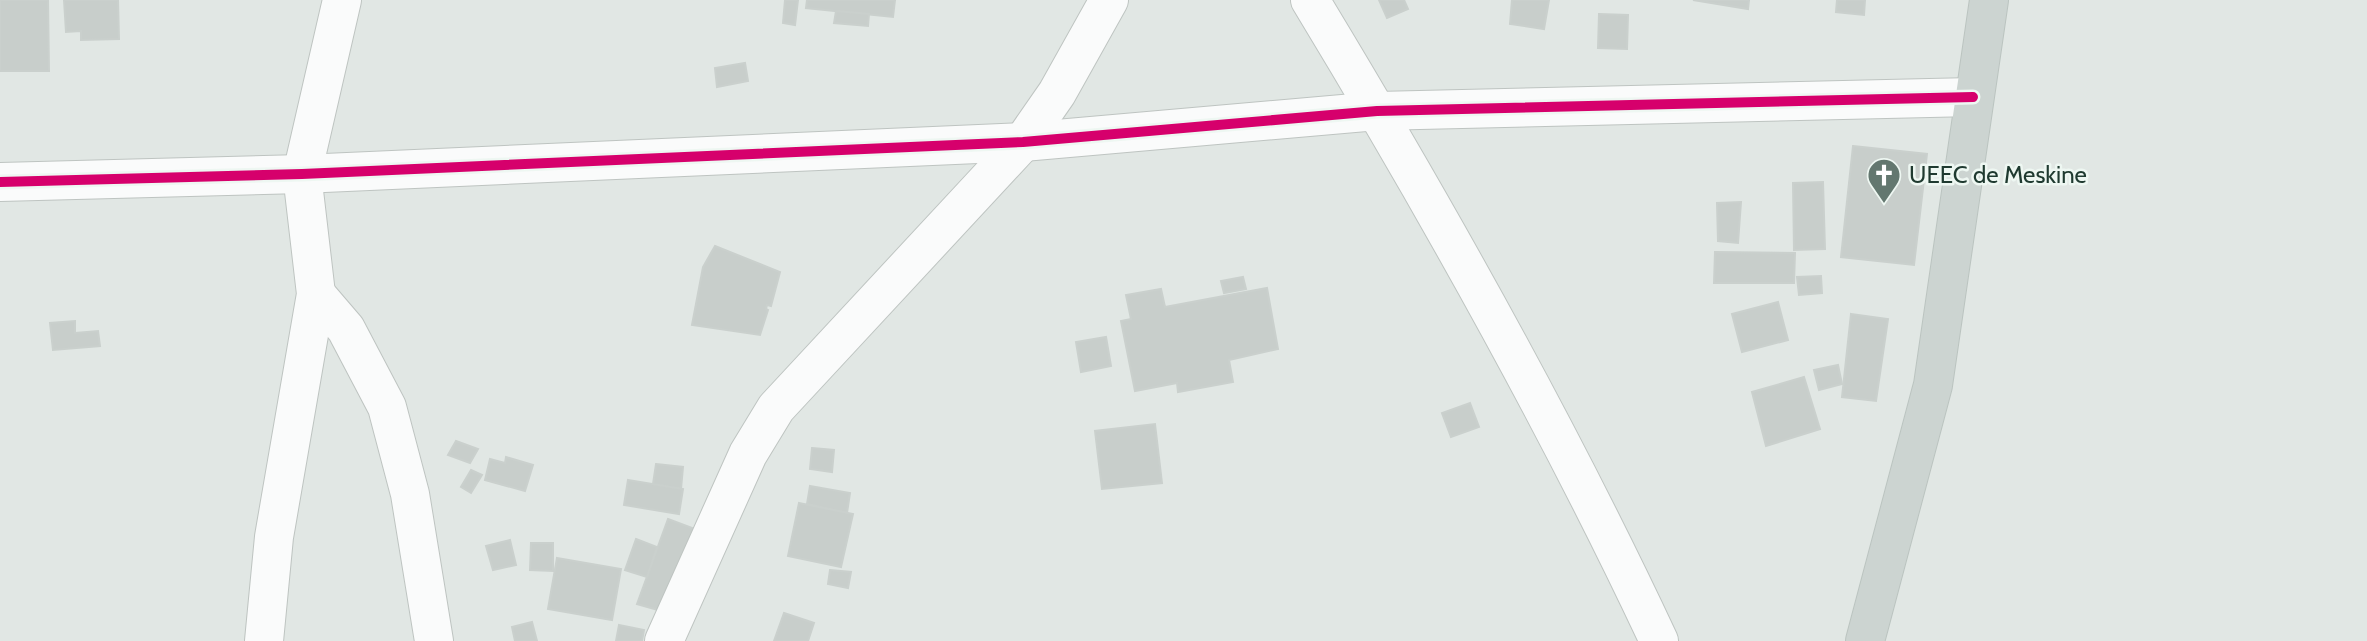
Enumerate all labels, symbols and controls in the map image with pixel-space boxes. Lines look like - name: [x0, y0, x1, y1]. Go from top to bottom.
- church icon: UEEC de Meskine: [1865, 156, 1903, 205]
- place label: UEEC de Meskine: [1909, 160, 2087, 189]

